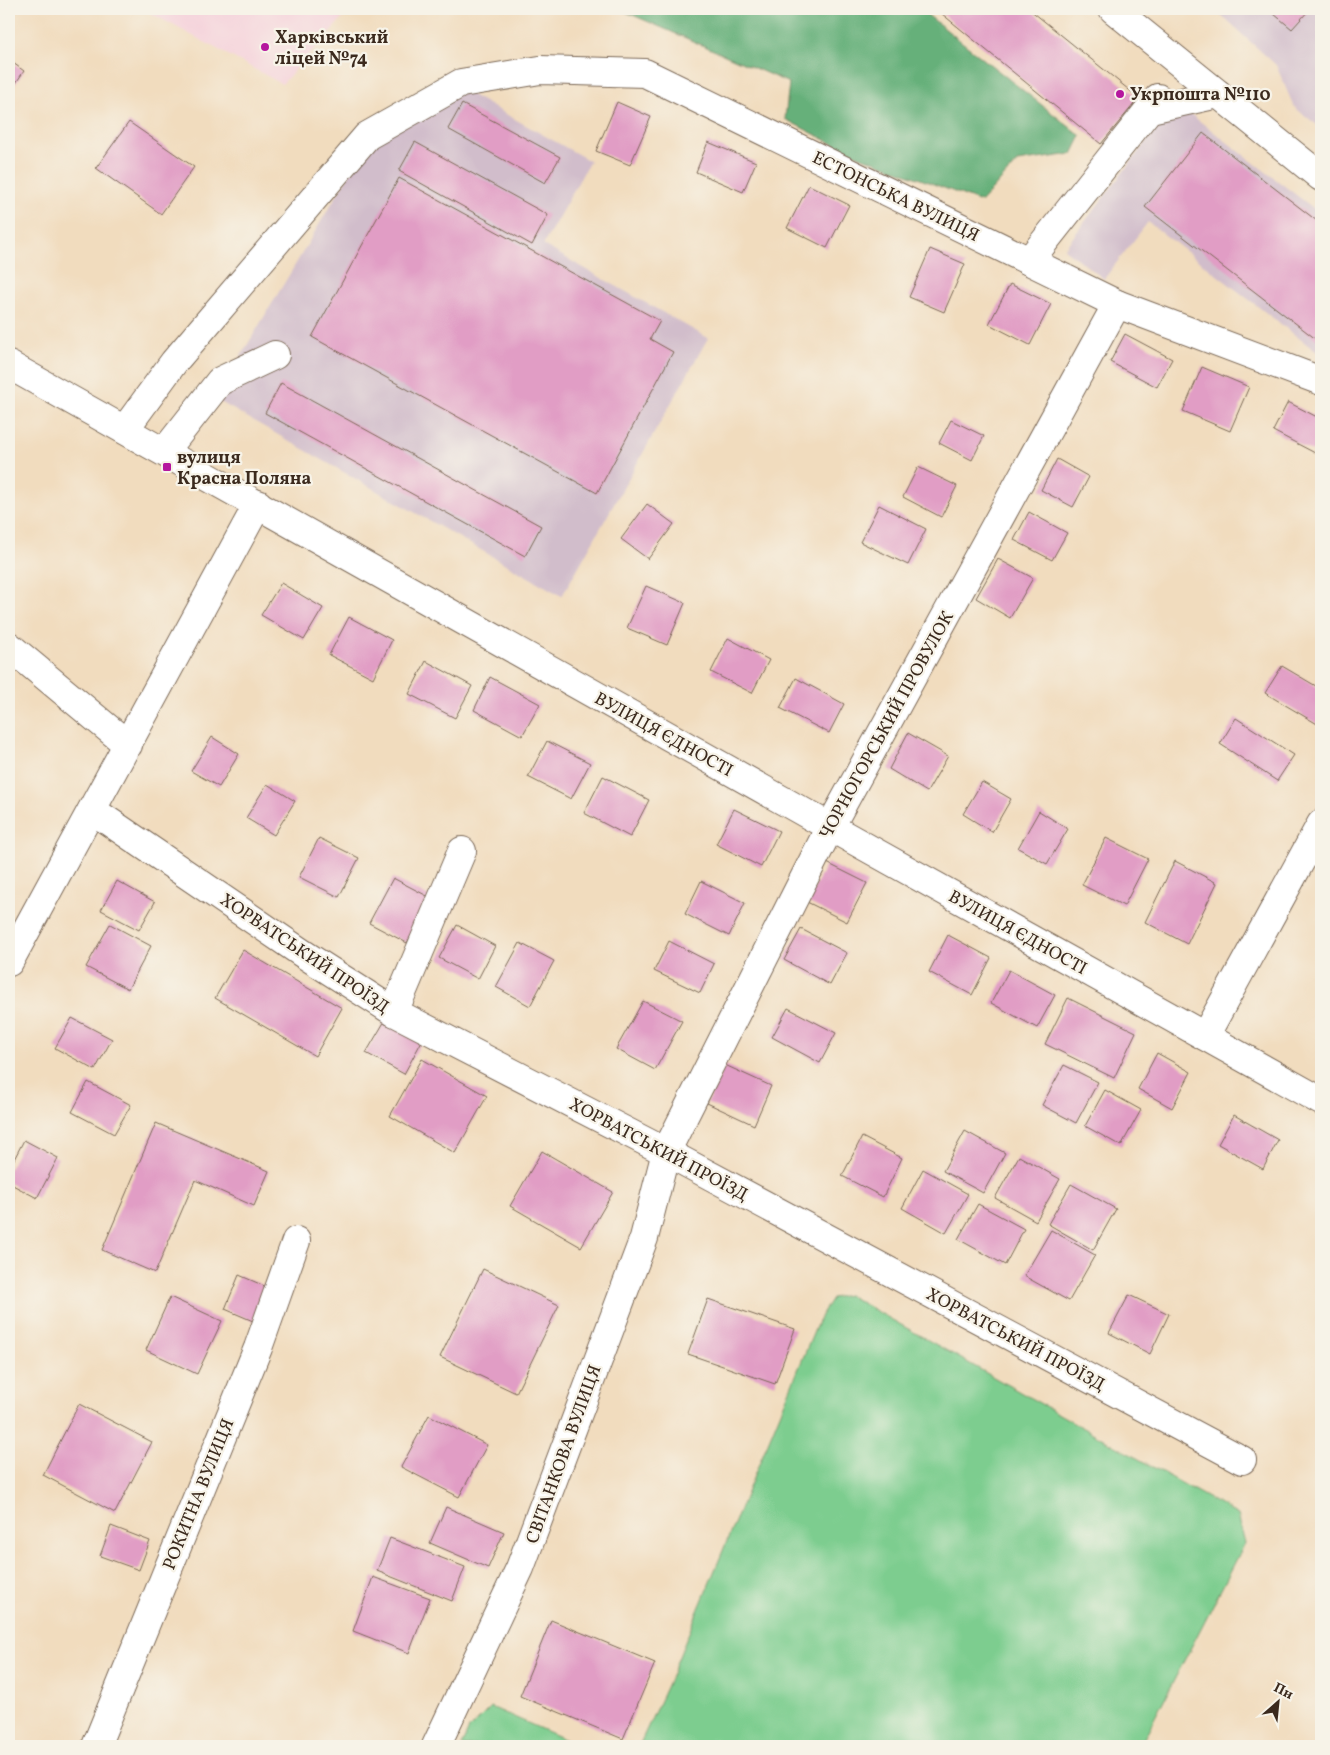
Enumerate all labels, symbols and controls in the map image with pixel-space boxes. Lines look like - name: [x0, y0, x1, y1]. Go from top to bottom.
- place label: Харківський ліцей №74: [275, 26, 388, 72]
- marker: Харківський ліцей №74: [259, 41, 271, 53]
- place label: Укрпошта №110: [1130, 83, 1271, 108]
- marker: Укрпошта №110: [1114, 88, 1126, 100]
- street label: ЕСТОНСЬКА ВУЛИЦЯ: [808, 146, 983, 249]
- place label: вулиця Красна Поляна: [177, 446, 312, 492]
- marker: вулиця Красна Поляна: [161, 461, 173, 473]
- street label: ЧОРНОГОРСЬКИЙ ПРОВУЛОК: [814, 607, 961, 844]
- street label: ВУЛИЦЯ ЄДНОСТІ: [589, 687, 737, 784]
- street label: ВУЛИЦЯ ЄДНОСТІ: [943, 885, 1091, 982]
- street label: ХОРВАТСЬКИЙ ПРОЇЗД: [214, 888, 394, 1020]
- street label: ХОРВАТСЬКИЙ ПРОЇЗД: [564, 1092, 752, 1208]
- street label: ХОРВАТСЬКИЙ ПРОЇЗД: [921, 1282, 1109, 1398]
- street label: СВІТАНКОВА ВУЛИЦЯ: [520, 1362, 608, 1547]
- street label: РОКИТНА ВУЛИЦЯ: [158, 1415, 241, 1574]
- north arrow: [1252, 1678, 1302, 1728]
- text: Пн: [1270, 1679, 1296, 1705]

